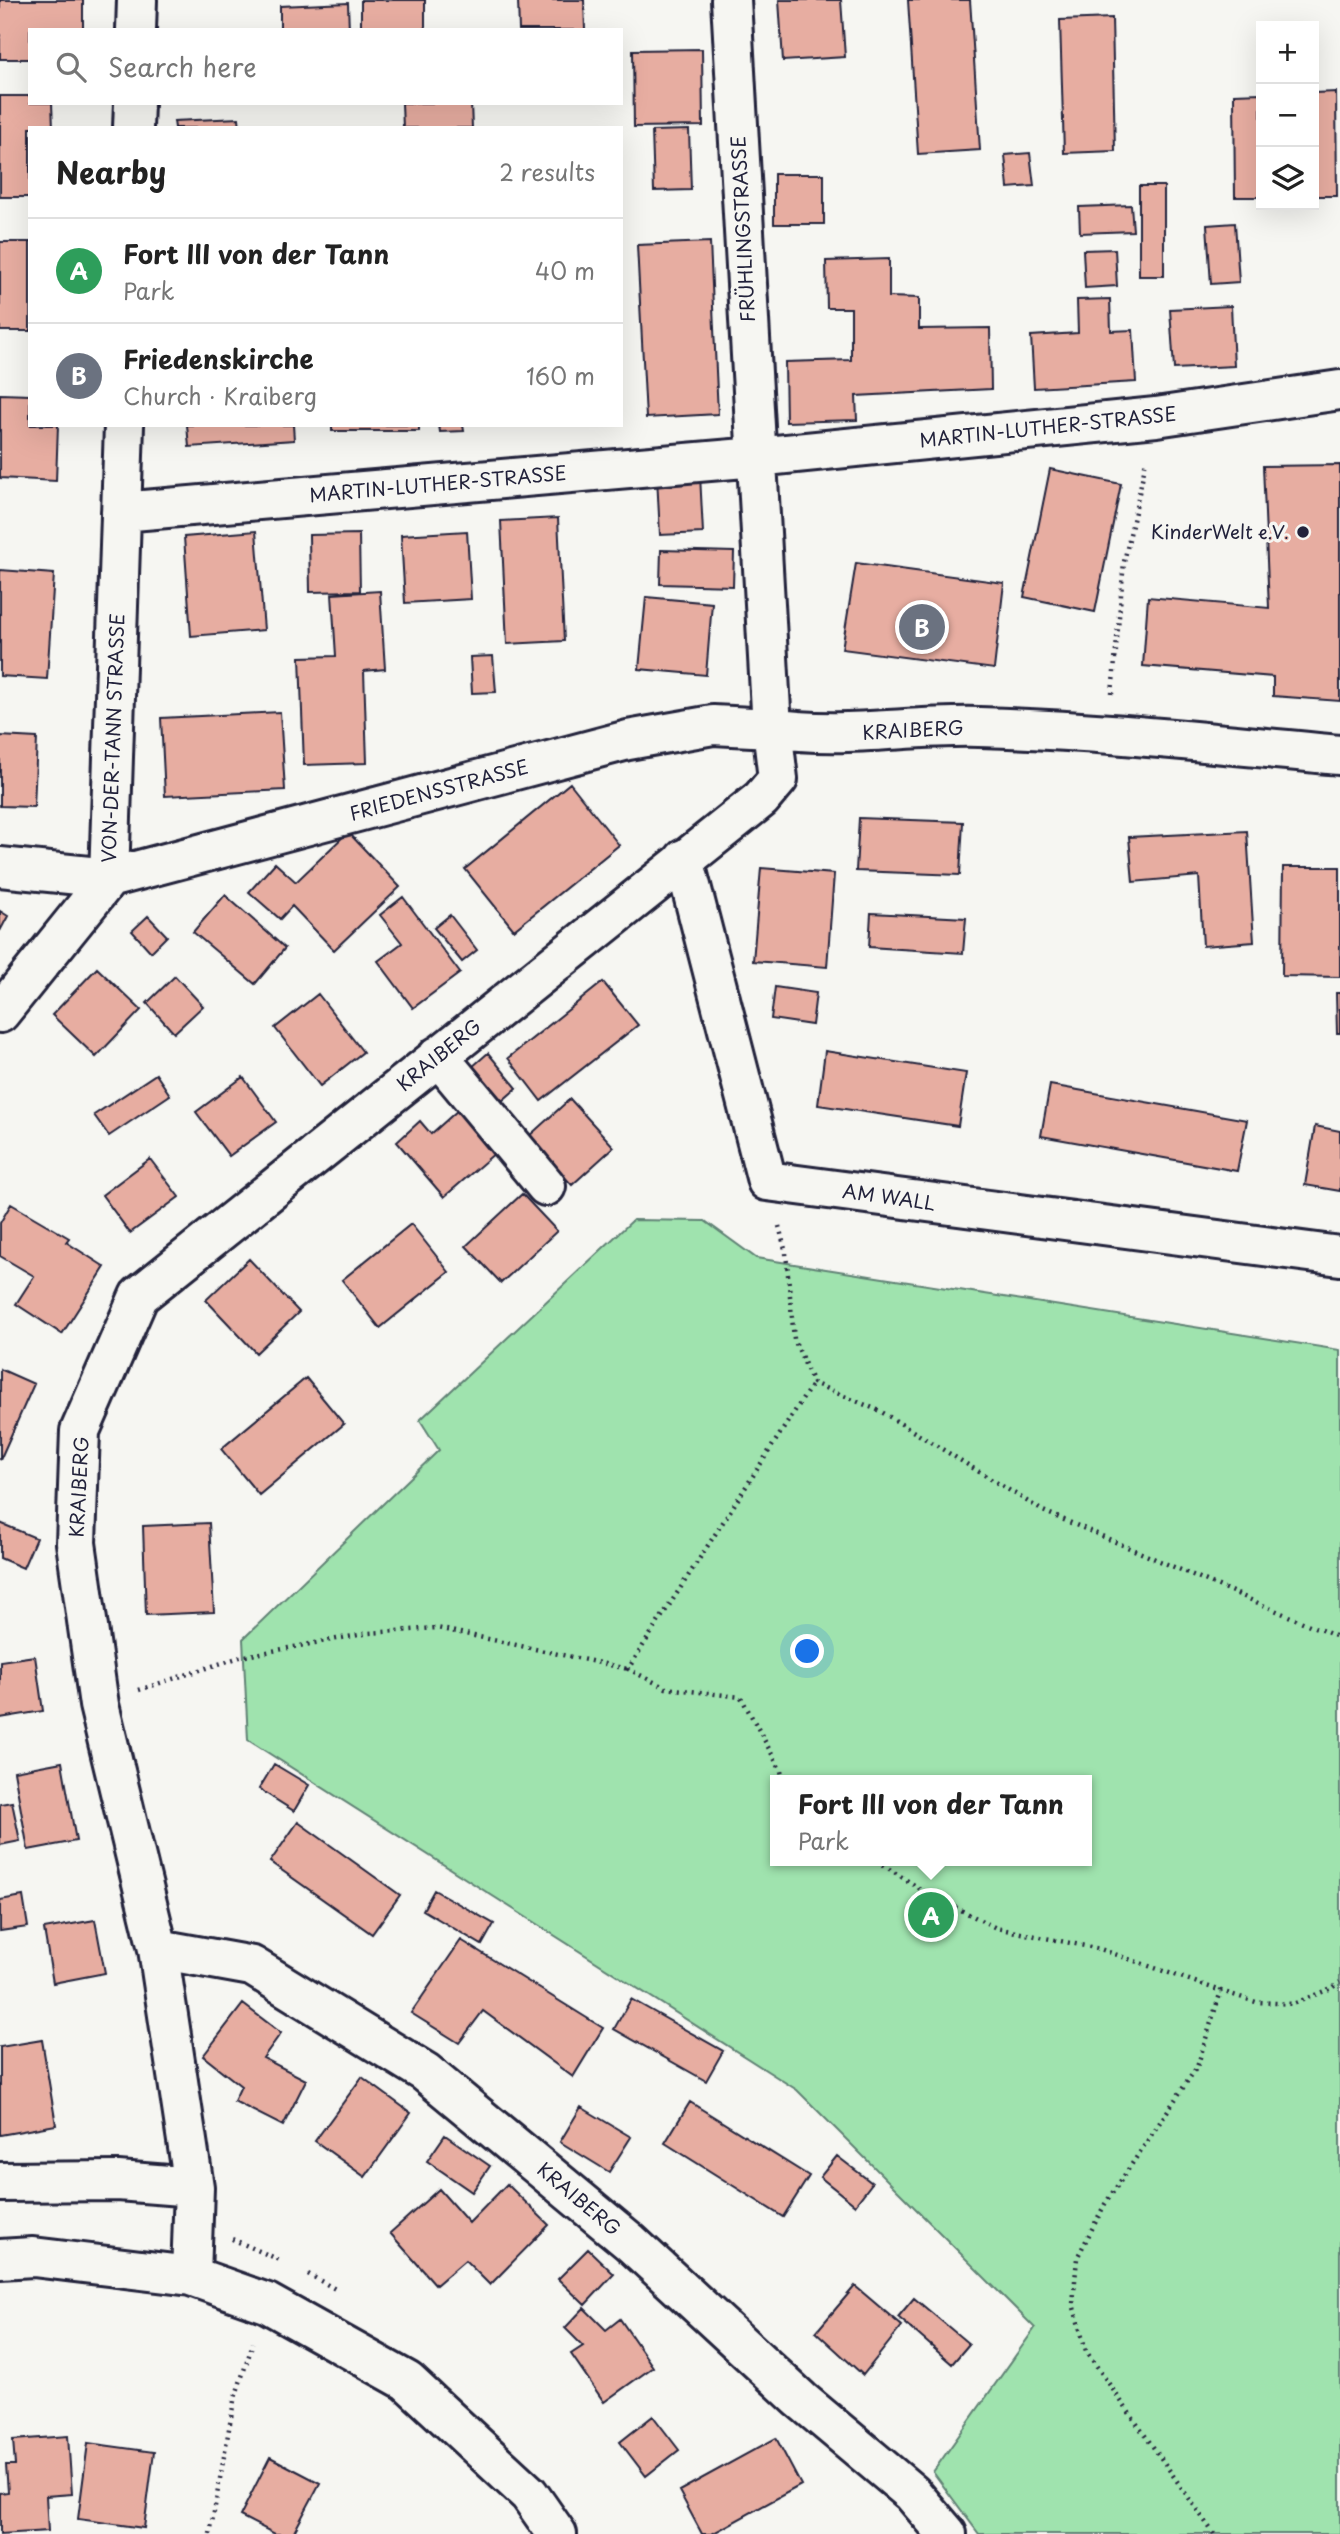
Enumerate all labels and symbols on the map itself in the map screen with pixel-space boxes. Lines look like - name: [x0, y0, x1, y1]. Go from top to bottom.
- street label: FRÜHLINGSTRASSE: [723, 135, 761, 323]
- street label: MARTIN-LUTHER-STRASSE: [918, 399, 1178, 453]
- street label: MARTIN-LUTHER-STRASSE: [308, 458, 568, 508]
- place label: KinderWelt e.V.: [1151, 517, 1289, 545]
- marker: KinderWelt e.V.: [1295, 524, 1311, 540]
- pin: B: [899, 601, 945, 653]
- street label: VON-DER-TANN STRASSE: [94, 613, 130, 863]
- street label: KRAIBERG: [862, 712, 964, 746]
- street label: FRIEDENSSTRASSE: [346, 752, 531, 826]
- street label: KRAIBERG: [390, 1012, 486, 1097]
- street label: AM WALL: [841, 1176, 937, 1216]
- street label: KRAIBERG: [61, 1436, 95, 1538]
- your location: [790, 1634, 824, 1668]
- pin: A: [908, 1889, 954, 1941]
- street label: KRAIBERG: [532, 2155, 627, 2241]

